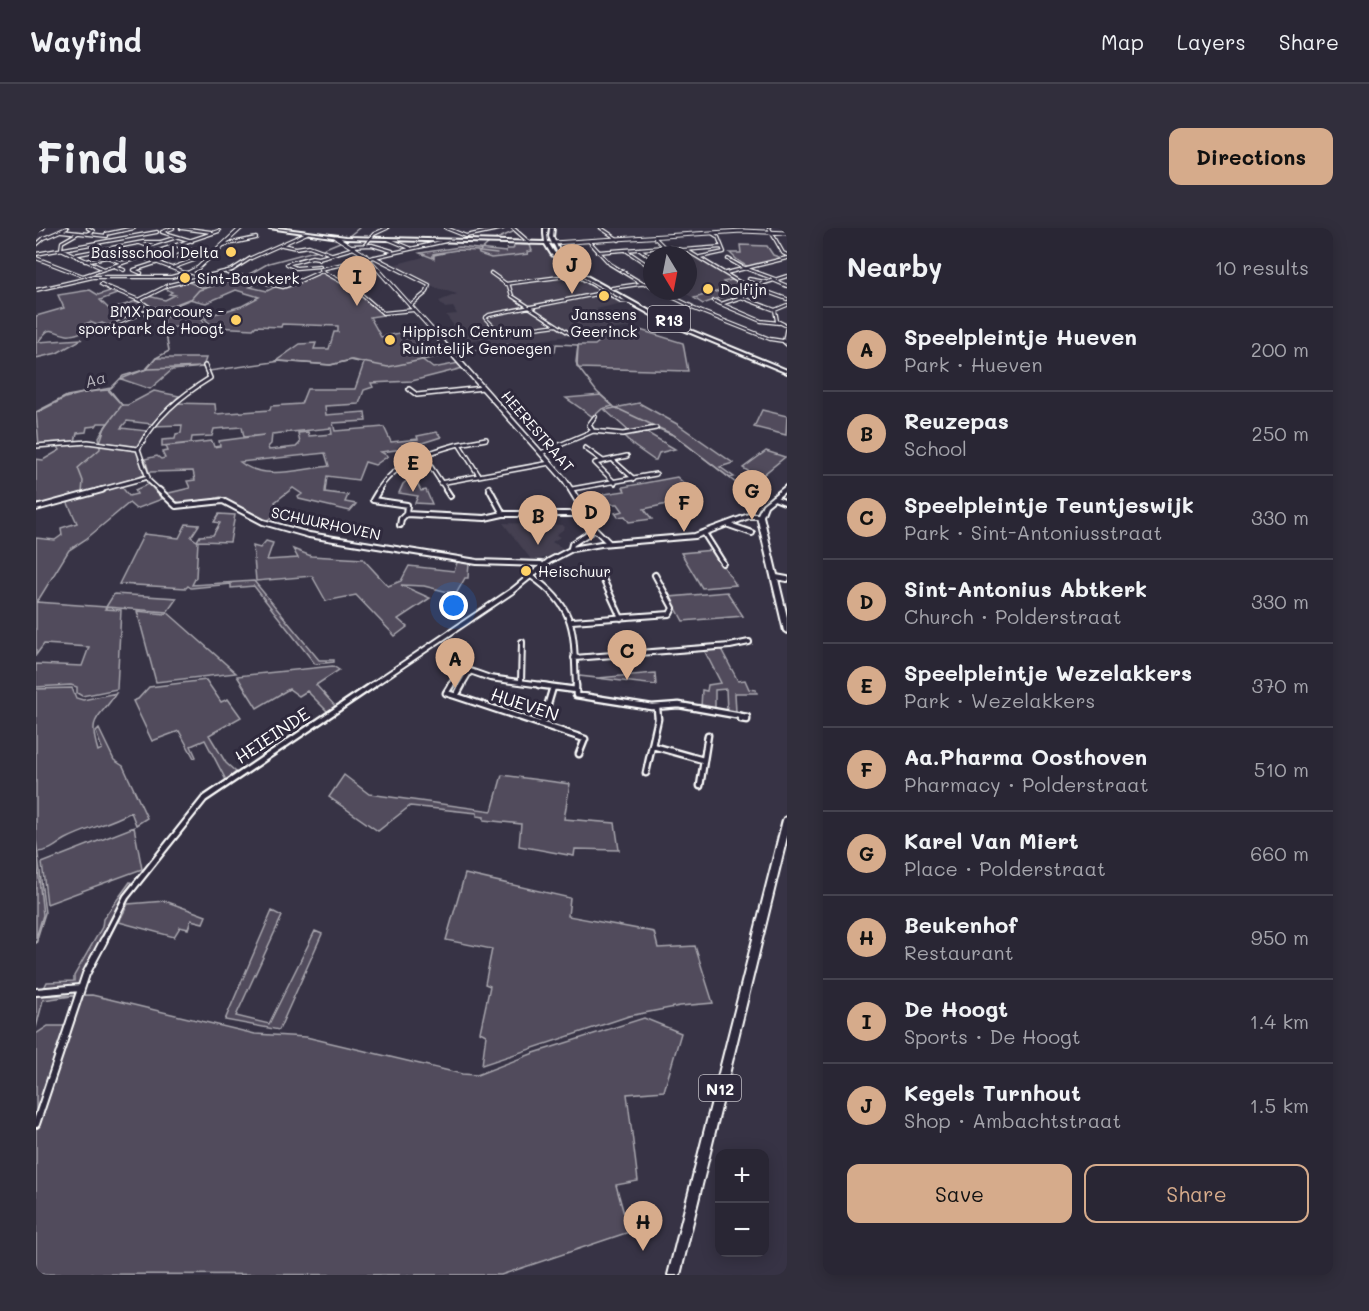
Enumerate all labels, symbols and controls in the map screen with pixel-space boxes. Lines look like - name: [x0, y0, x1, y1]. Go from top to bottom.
- text: Wayfind: [30, 23, 141, 59]
- text: Map: [1101, 28, 1144, 55]
- text: Layers: [1177, 28, 1246, 55]
- text: Share: [1279, 28, 1339, 55]
- button: Directions: [1169, 128, 1333, 185]
- text: Find us: [36, 129, 188, 184]
- place label: Basisschool Delta: [91, 242, 219, 262]
- pin: J: [552, 244, 592, 294]
- marker: Basisschool Delta: [224, 245, 238, 259]
- north arrow: [643, 246, 697, 300]
- text: Nearby: [847, 250, 942, 284]
- text: 10 results: [1215, 254, 1309, 280]
- pin: I: [338, 256, 376, 306]
- place label: Sint-Bavokerk: [197, 268, 300, 288]
- marker: Sint-Bavokerk: [178, 271, 192, 285]
- place label: Dolfijn: [720, 279, 767, 299]
- marker: Dolfijn: [701, 282, 715, 296]
- marker: Janssens Geerinck: [597, 289, 611, 303]
- place label: BMX parcours - sportpark de Hoogt: [78, 301, 224, 338]
- place label: Janssens Geerinck: [571, 304, 637, 341]
- road number: R13: [648, 306, 690, 332]
- marker: BMX parcours - sportpark de Hoogt: [229, 313, 243, 327]
- place label: Hippisch Centrum Ruimtelijk Genoegen: [402, 321, 552, 358]
- text: Speelpleintje Hueven: [904, 322, 1137, 351]
- marker: Hippisch Centrum Ruimtelijk Genoegen: [383, 333, 397, 347]
- text: A: [860, 336, 873, 362]
- text: 200 m: [1251, 336, 1309, 362]
- text: Park · Hueven: [904, 351, 1042, 377]
- water label: Aa: [82, 366, 108, 392]
- street label: HEERESTRAAT: [497, 386, 579, 476]
- text: Reuzepas: [904, 406, 1009, 435]
- text: B: [860, 420, 873, 446]
- text: 250 m: [1252, 420, 1309, 446]
- text: School: [904, 435, 967, 461]
- pin: E: [394, 442, 433, 492]
- pin: G: [732, 470, 772, 520]
- pin: F: [664, 482, 704, 532]
- text: Speelpleintje Teuntjeswijk: [904, 490, 1194, 519]
- pin: D: [572, 492, 610, 541]
- pin: B: [518, 496, 558, 545]
- street label: SCHUURHOVEN: [269, 502, 383, 544]
- text: C: [859, 504, 874, 530]
- text: 330 m: [1251, 504, 1309, 530]
- text: Park · Sint-Antoniusstraat: [904, 519, 1162, 545]
- place label: Heischuur: [538, 561, 611, 581]
- marker: Heischuur: [519, 564, 533, 578]
- text: Sint-Antonius Abtkerk: [904, 574, 1147, 603]
- text: D: [859, 588, 874, 614]
- text: 330 m: [1251, 588, 1309, 614]
- your location: [439, 591, 468, 620]
- text: Church · Polderstraat: [904, 603, 1122, 629]
- pin: C: [608, 630, 646, 680]
- pin: A: [436, 638, 474, 688]
- text: Speelpleintje Wezelakkers: [904, 658, 1192, 687]
- text: E: [860, 672, 873, 698]
- text: 370 m: [1251, 672, 1309, 698]
- street label: HUEVEN: [488, 682, 562, 726]
- text: Park · Wezelakkers: [904, 687, 1095, 713]
- street label: HEIEINDE: [230, 701, 314, 769]
- text: Aa.Pharma Oosthoven: [904, 742, 1147, 771]
- text: F: [860, 756, 873, 782]
- text: 510 m: [1254, 756, 1309, 782]
- text: Pharmacy · Polderstraat: [904, 771, 1149, 797]
- text: Karel Van Miert: [904, 826, 1079, 855]
- text: G: [859, 840, 874, 866]
- text: 660 m: [1250, 840, 1309, 866]
- text: Place · Polderstraat: [904, 855, 1106, 881]
- text: Beukenhof: [904, 910, 1018, 939]
- text: H: [858, 924, 875, 950]
- text: 950 m: [1251, 924, 1309, 950]
- text: Restaurant: [904, 939, 1014, 965]
- text: De Hoogt: [904, 994, 1008, 1023]
- text: I: [861, 1008, 872, 1034]
- text: 1.4 km: [1249, 1008, 1309, 1034]
- text: Sports · De Hoogt: [904, 1023, 1080, 1049]
- road number: N12: [699, 1075, 741, 1101]
- text: Kegels Turnhout: [904, 1078, 1081, 1107]
- text: J: [860, 1092, 873, 1118]
- text: 1.5 km: [1250, 1092, 1309, 1118]
- text: Shop · Ambachtstraat: [904, 1107, 1121, 1133]
- map controls: [715, 1149, 769, 1257]
- button: +: [715, 1149, 769, 1203]
- button: Save: [847, 1164, 1072, 1223]
- button: Share: [1084, 1164, 1309, 1223]
- pin: H: [624, 1202, 662, 1251]
- button: −: [715, 1203, 769, 1257]

